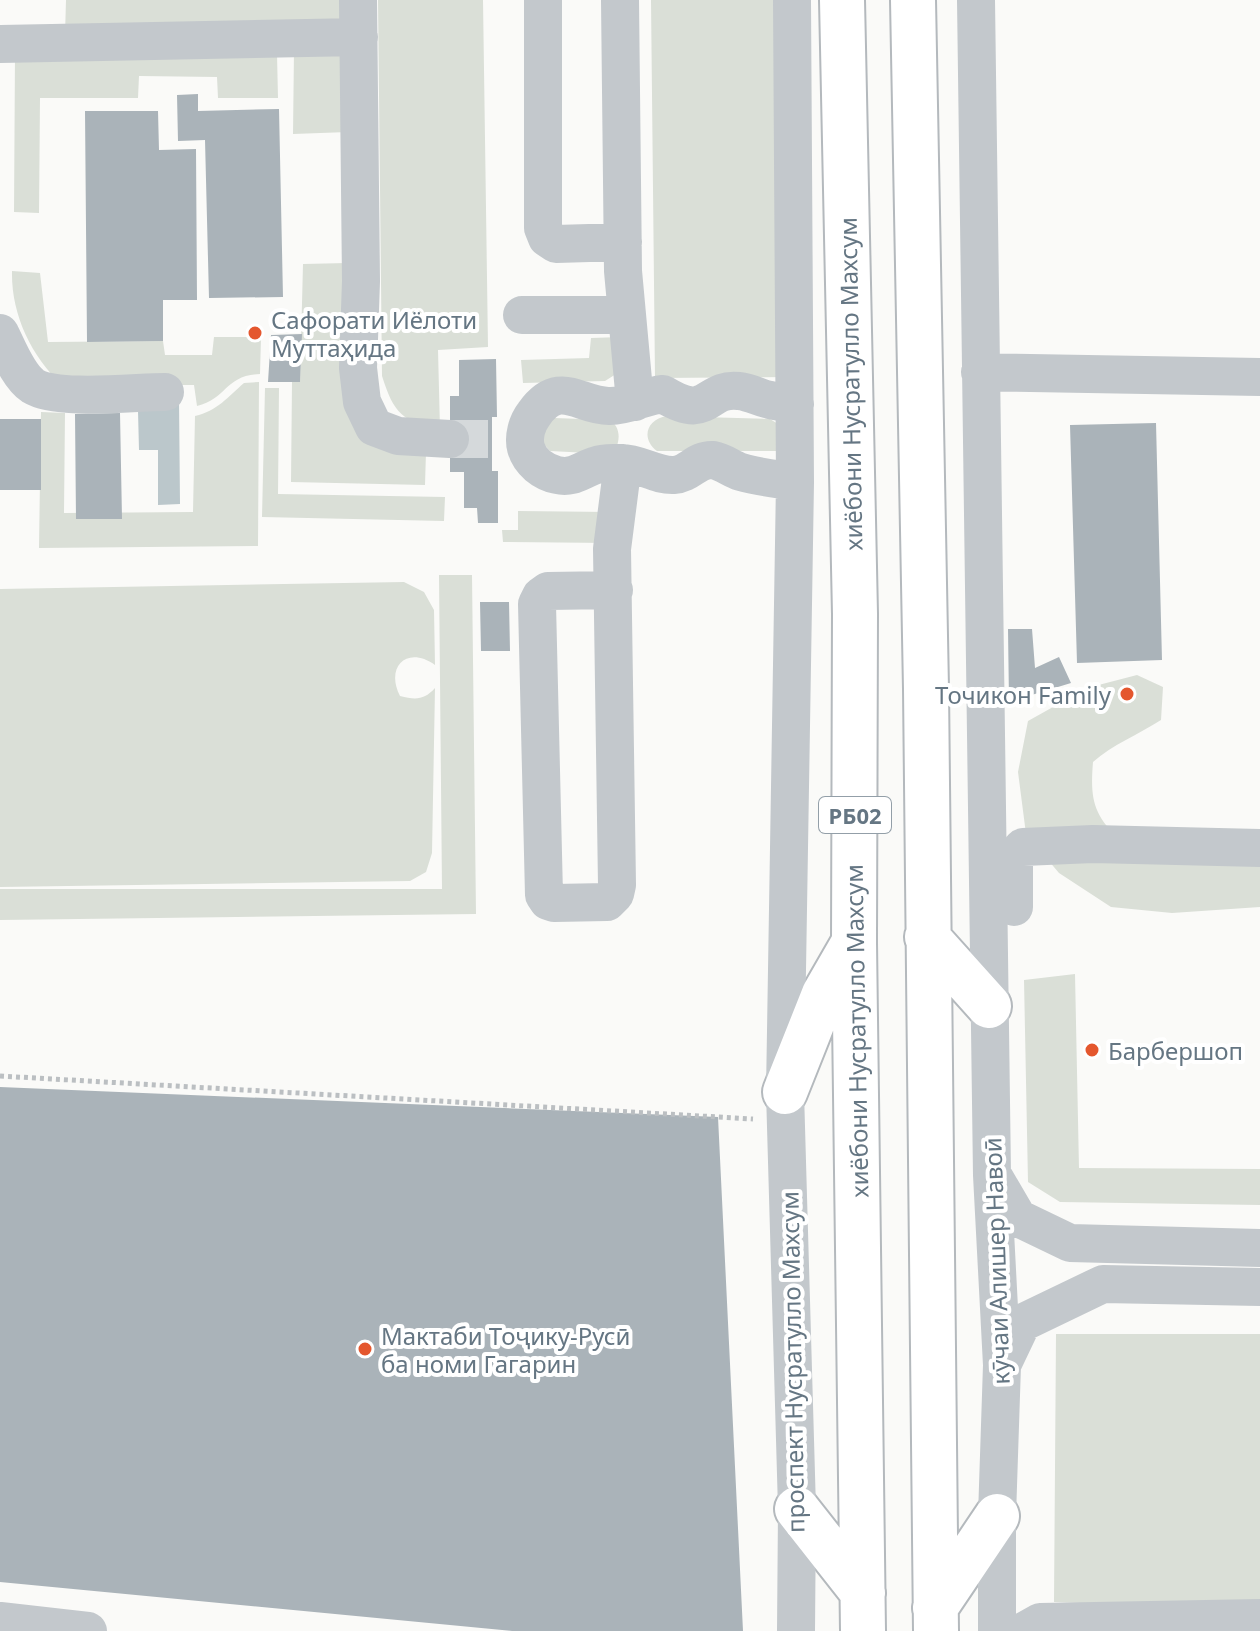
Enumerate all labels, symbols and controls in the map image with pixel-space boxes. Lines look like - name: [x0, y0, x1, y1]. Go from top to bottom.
- street label: хиёбони Нусратулло Махсум: [831, 217, 869, 551]
- place label: Сафорати Иёлоти Муттаҳида: [271, 303, 477, 364]
- marker: Сафорати Иёлоти Муттаҳида: [246, 324, 264, 342]
- place label: Точикон Family: [935, 678, 1112, 711]
- marker: Точикон Family: [1118, 685, 1136, 703]
- road number: РБ02: [819, 797, 891, 833]
- street label: хиёбони Нусратулло Махсум: [837, 864, 875, 1198]
- place label: Барбершоп: [1108, 1034, 1243, 1067]
- marker: Барбершоп: [1083, 1041, 1101, 1059]
- street label: кӯчаи Алишер Навоӣ: [975, 1137, 1017, 1385]
- street label: проспект Нусратулло Махсум: [773, 1191, 811, 1533]
- place label: Мактаби Тоҷику-Русӣ ба номи Гагарин: [381, 1319, 630, 1380]
- marker: Мактаби Тоҷику-Русӣ ба номи Гагарин: [356, 1340, 374, 1358]

